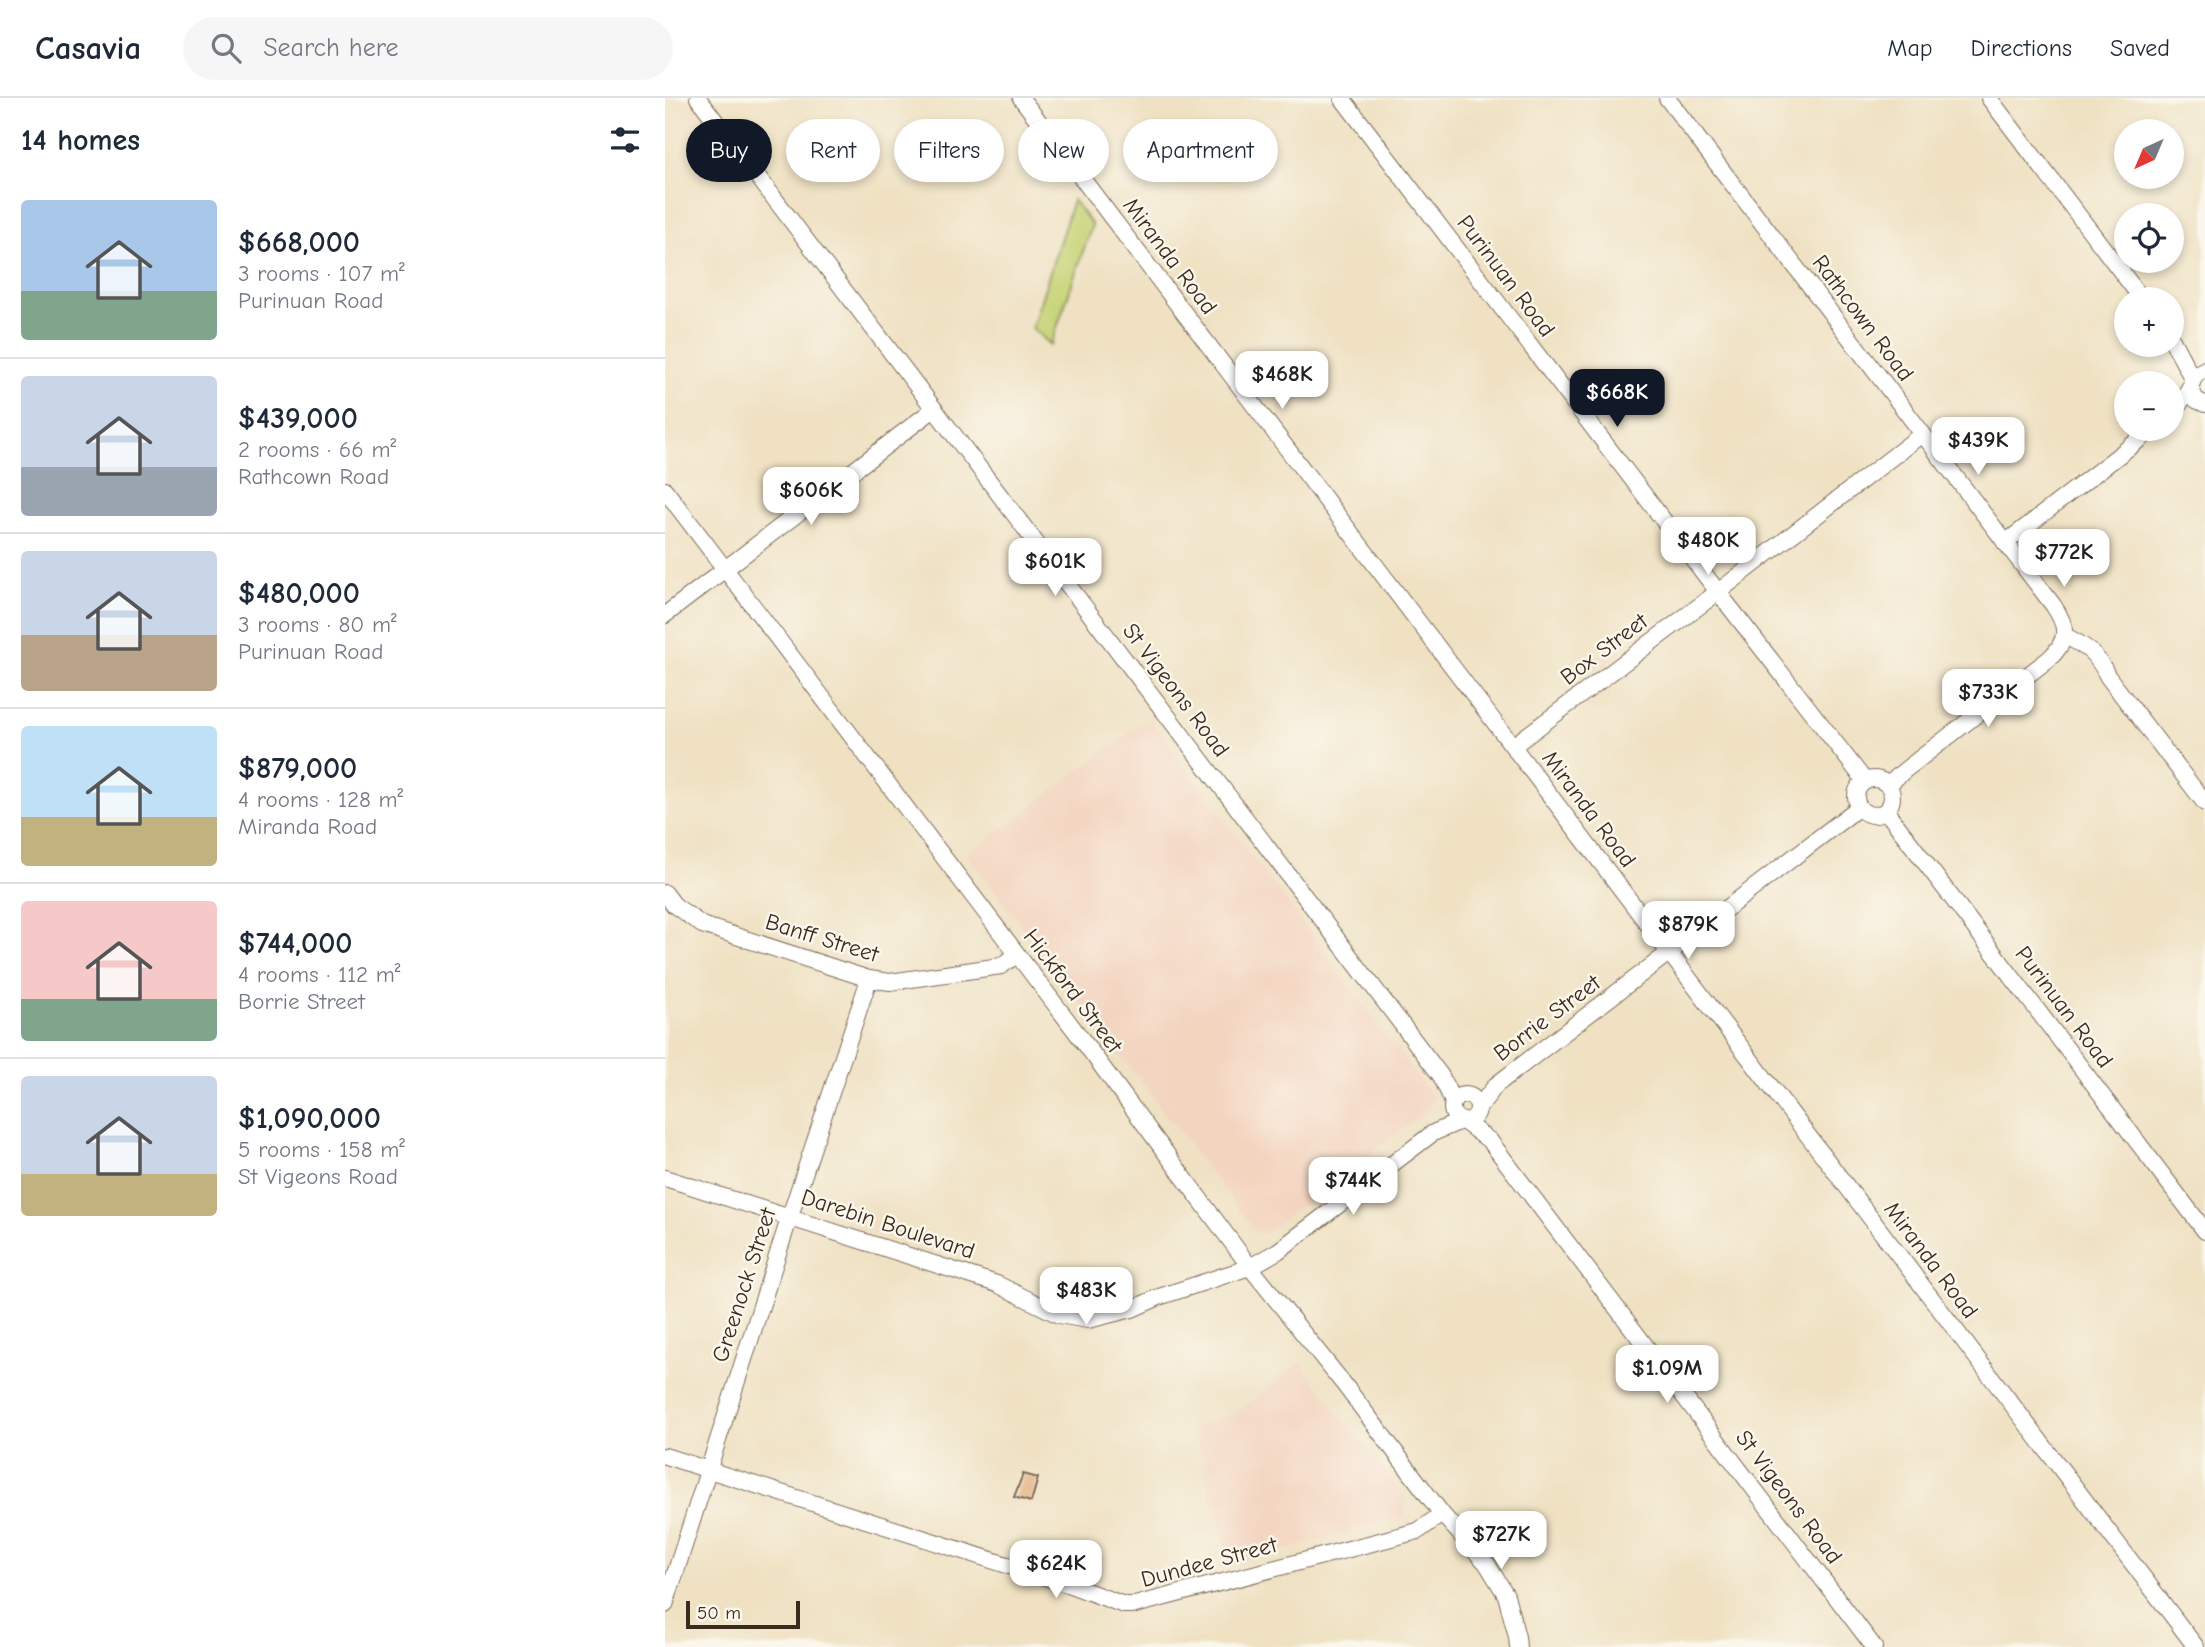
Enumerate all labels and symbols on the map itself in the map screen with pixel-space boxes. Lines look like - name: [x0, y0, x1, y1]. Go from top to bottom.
- north arrow: [2114, 119, 2184, 189]
- street label: Miranda Road: [1117, 192, 1223, 320]
- street label: Purinuan Road: [1451, 210, 1561, 342]
- street label: Rathcown Road: [1807, 250, 1919, 386]
- pin: $468K: [1233, 352, 1331, 411]
- pin: $668K: [1568, 370, 1666, 429]
- pin: $439K: [1929, 418, 2027, 477]
- pin: $606K: [762, 468, 860, 527]
- pin: $480K: [1659, 518, 1757, 577]
- pin: $772K: [2015, 530, 2113, 589]
- pin: $601K: [1006, 538, 1104, 598]
- street label: Box Street: [1555, 607, 1654, 690]
- street label: St Vigeons Road: [1117, 618, 1235, 762]
- pin: $733K: [1939, 670, 2037, 729]
- street label: Miranda Road: [1536, 745, 1642, 873]
- pin: $879K: [1639, 902, 1737, 961]
- street label: Banff Street: [762, 908, 883, 968]
- street label: Hickford Street: [1018, 924, 1129, 1059]
- street label: Purinuan Road: [2009, 941, 2119, 1073]
- street label: Borrie Street: [1488, 968, 1607, 1067]
- pin: $744K: [1304, 1158, 1402, 1217]
- street label: Darebin Boulevard: [798, 1183, 978, 1265]
- street label: Miranda Road: [1878, 1196, 1984, 1324]
- street label: Greenock Street: [706, 1203, 782, 1366]
- pin: $483K: [1037, 1268, 1135, 1327]
- pin: $1.09M: [1610, 1346, 1724, 1405]
- street label: St Vigeons Road: [1730, 1425, 1848, 1569]
- pin: $727K: [1452, 1512, 1550, 1571]
- street label: Dundee Street: [1138, 1531, 1281, 1593]
- pin: $624K: [1007, 1540, 1105, 1600]
- scale bar: [686, 1598, 800, 1630]

